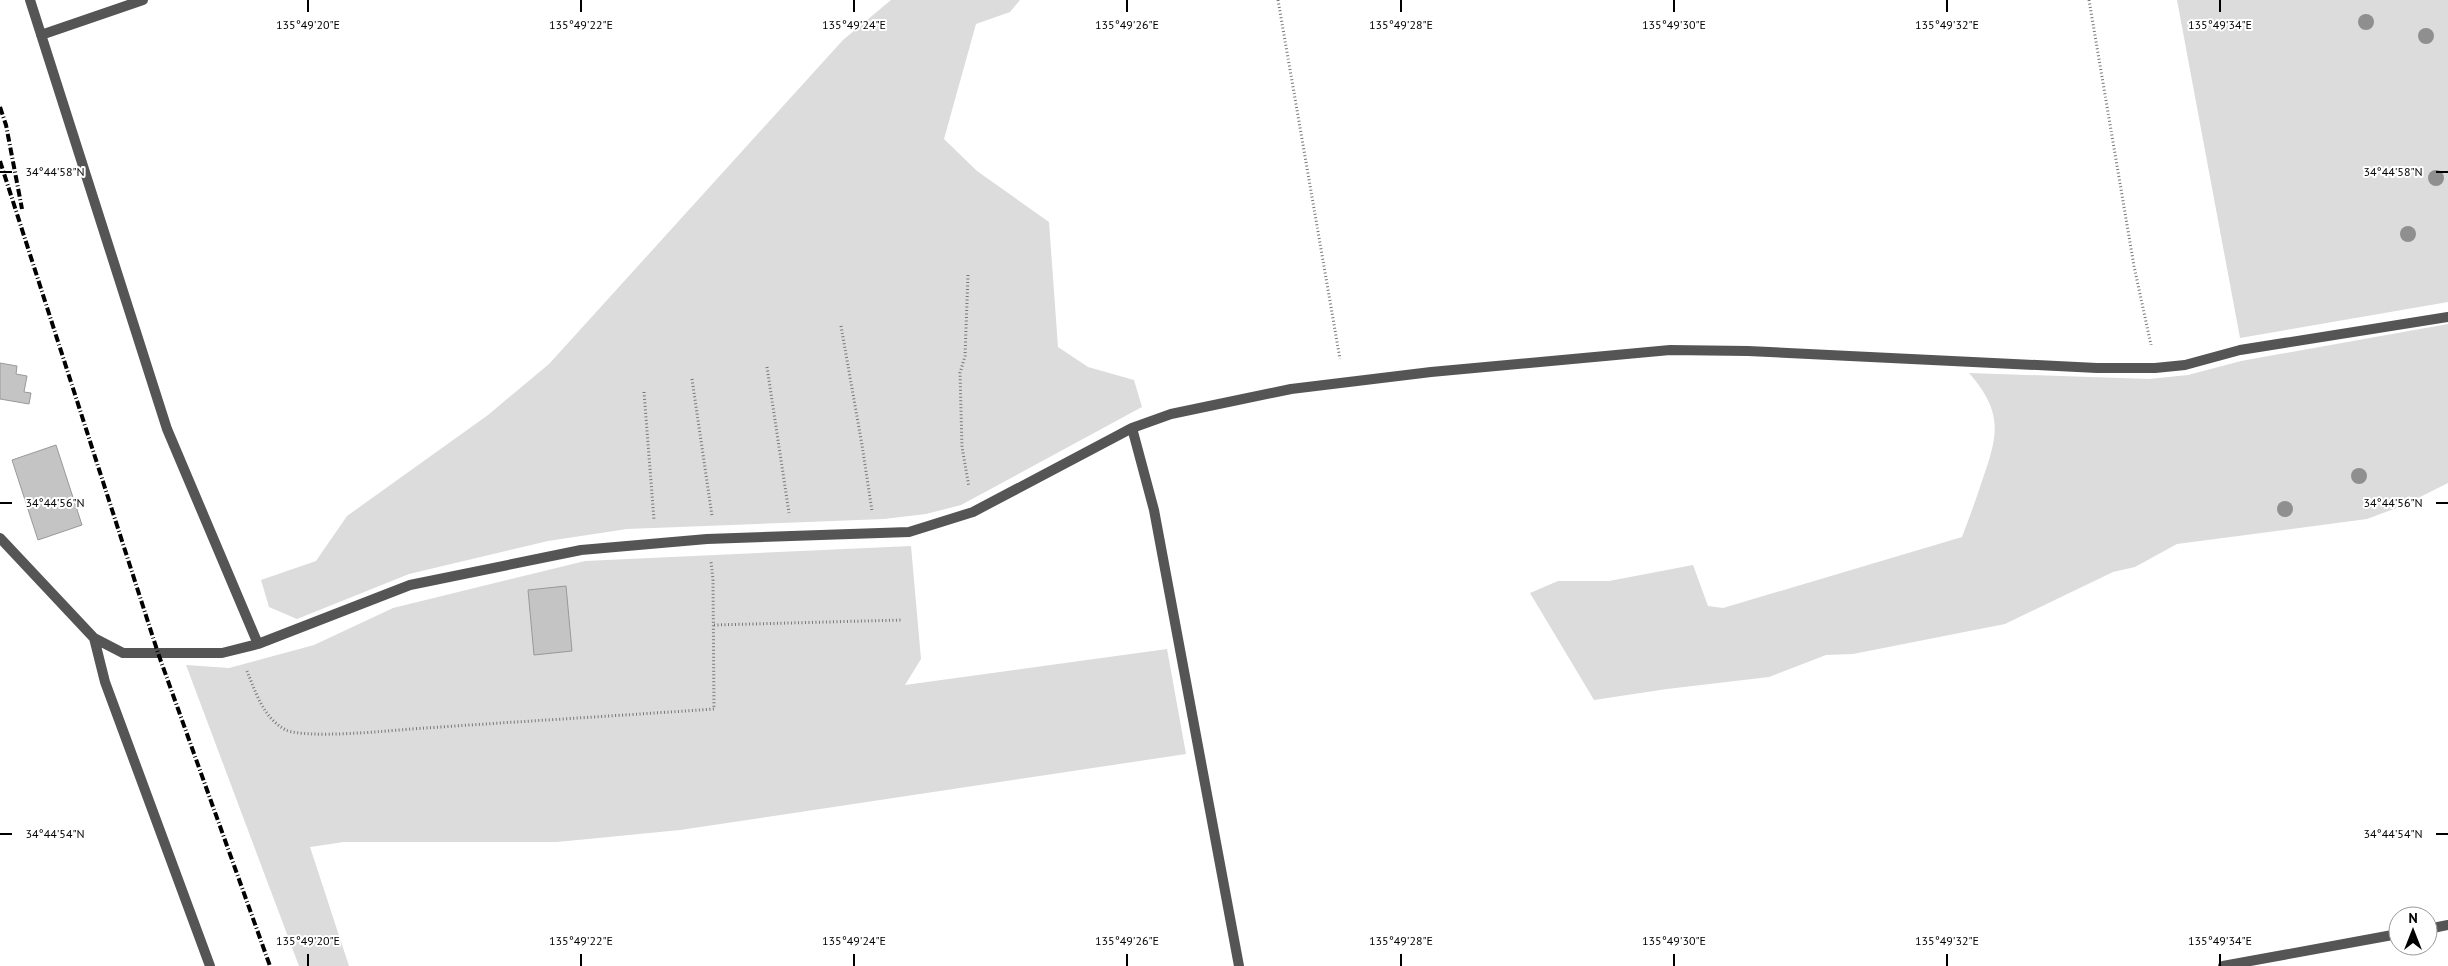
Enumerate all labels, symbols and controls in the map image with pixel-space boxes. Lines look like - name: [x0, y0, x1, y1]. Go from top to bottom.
- text: 135°49'20"E: [276, 17, 340, 32]
- text: 135°49'22"E: [549, 17, 613, 32]
- text: 135°49'24"E: [822, 17, 886, 32]
- text: 135°49'26"E: [1095, 17, 1159, 32]
- text: 135°49'28"E: [1369, 17, 1433, 32]
- text: 135°49'30"E: [1642, 17, 1706, 32]
- text: 135°49'32"E: [1915, 17, 1979, 32]
- text: 135°49'34"E: [2188, 17, 2252, 32]
- text: 34°44'58"N: [25, 164, 85, 179]
- text: 34°44'58"N: [2363, 164, 2423, 179]
- text: 34°44'56"N: [25, 495, 85, 510]
- text: 34°44'56"N: [2363, 495, 2423, 510]
- text: 34°44'54"N: [25, 826, 85, 841]
- text: 34°44'54"N: [2363, 826, 2423, 841]
- north arrow: [2388, 906, 2438, 956]
- text: N: [2408, 909, 2418, 927]
- text: 135°49'20"E: [276, 933, 340, 948]
- text: 135°49'22"E: [549, 933, 613, 948]
- text: 135°49'24"E: [822, 933, 886, 948]
- text: 135°49'26"E: [1095, 933, 1159, 948]
- text: 135°49'28"E: [1369, 933, 1433, 948]
- text: 135°49'30"E: [1642, 933, 1706, 948]
- text: 135°49'32"E: [1915, 933, 1979, 948]
- text: 135°49'34"E: [2188, 933, 2252, 948]

